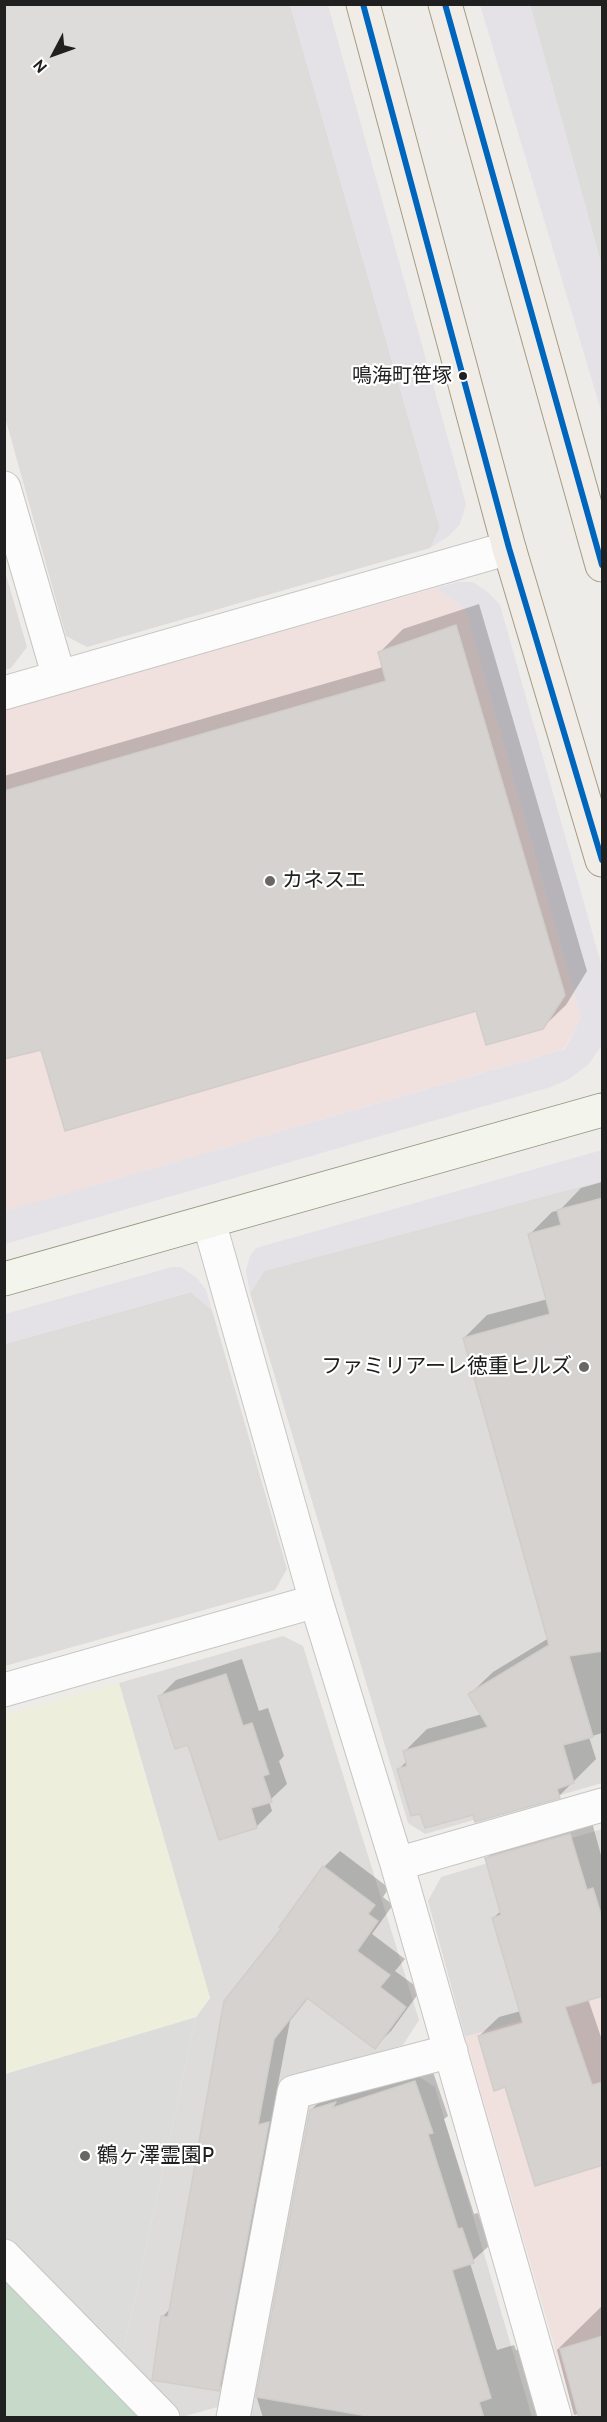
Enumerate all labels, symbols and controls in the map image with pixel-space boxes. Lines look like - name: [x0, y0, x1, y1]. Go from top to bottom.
- north arrow: [24, 24, 84, 84]
- text: N: [29, 56, 51, 77]
- place label: 鳴海町笹塚: [352, 364, 452, 388]
- marker: 鳴海町笹塚: [457, 370, 469, 382]
- place label: カネスエ: [282, 868, 366, 894]
- marker: カネスエ: [263, 874, 277, 888]
- place label: ファミリアーレ徳重ヒルズ: [321, 1354, 572, 1380]
- marker: ファミリアーレ徳重ヒルズ: [577, 1360, 591, 1374]
- place label: 鶴ヶ澤霊園P: [97, 2143, 214, 2169]
- marker: 鶴ヶ澤霊園P: [78, 2149, 92, 2163]

